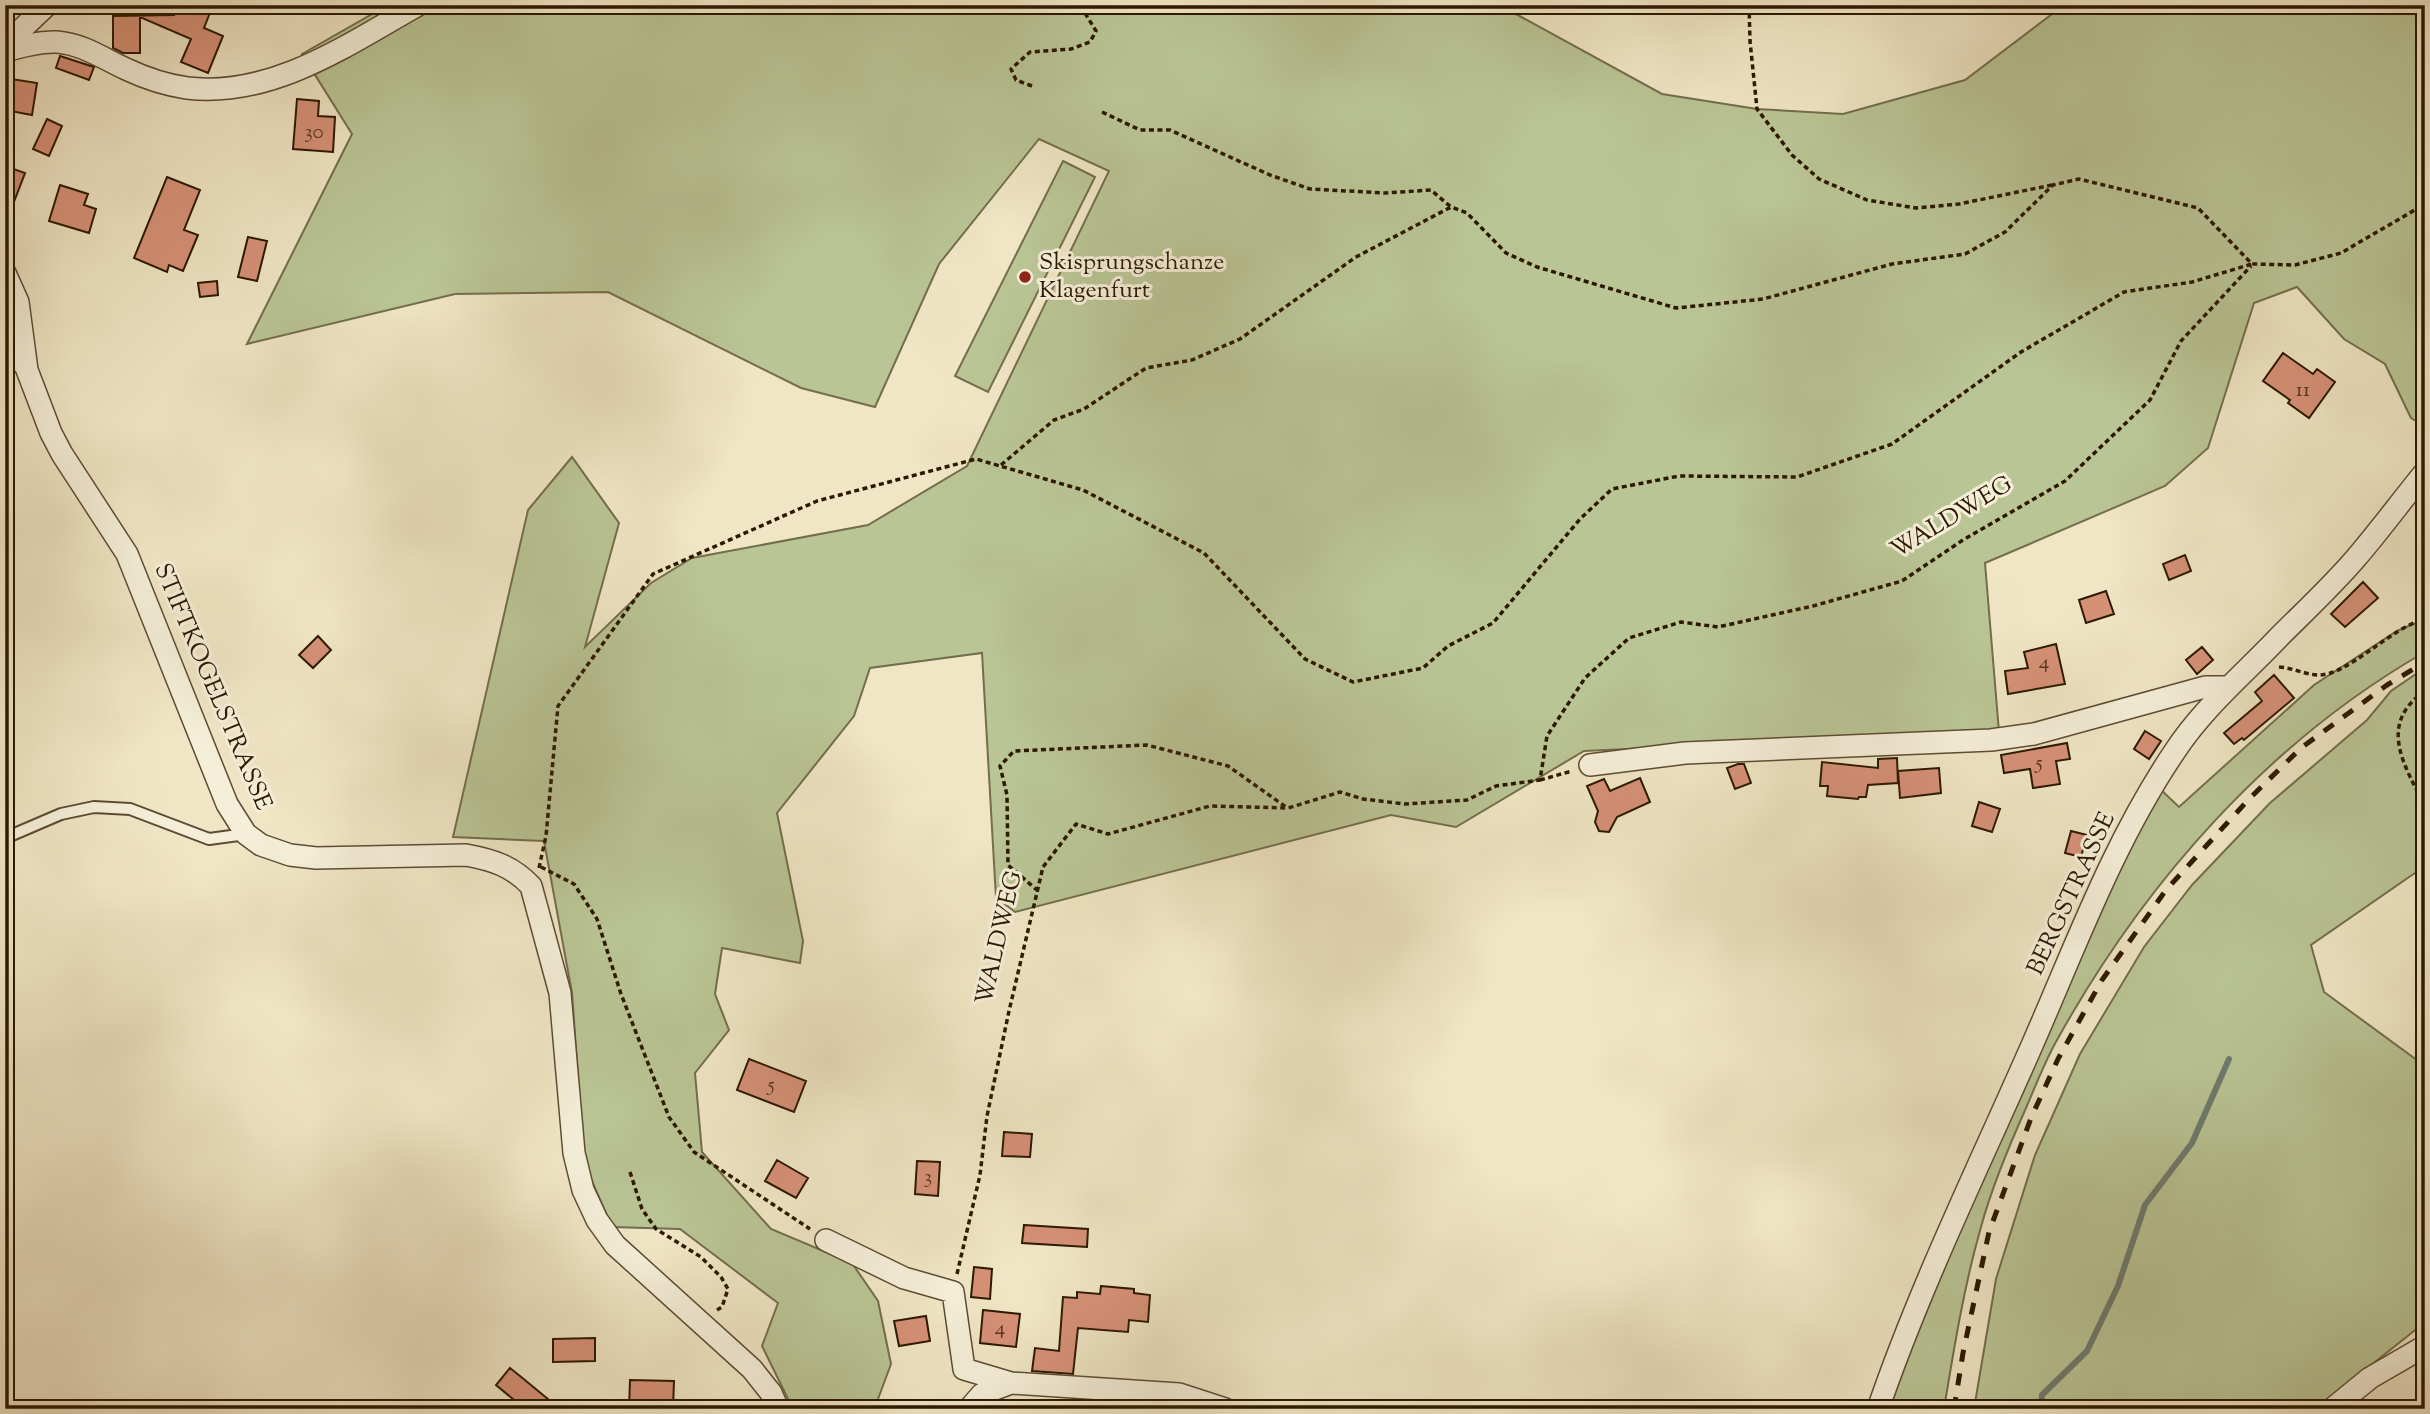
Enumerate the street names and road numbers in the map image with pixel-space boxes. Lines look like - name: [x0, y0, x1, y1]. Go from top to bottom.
- street label: WALDWEG: [1885, 468, 2019, 568]
- street label: STIFTKOGELSTRASSE: [145, 558, 280, 816]
- street label: BERGSTRASSE: [2019, 806, 2125, 981]
- street label: WALDWEG: [968, 868, 1032, 1008]

